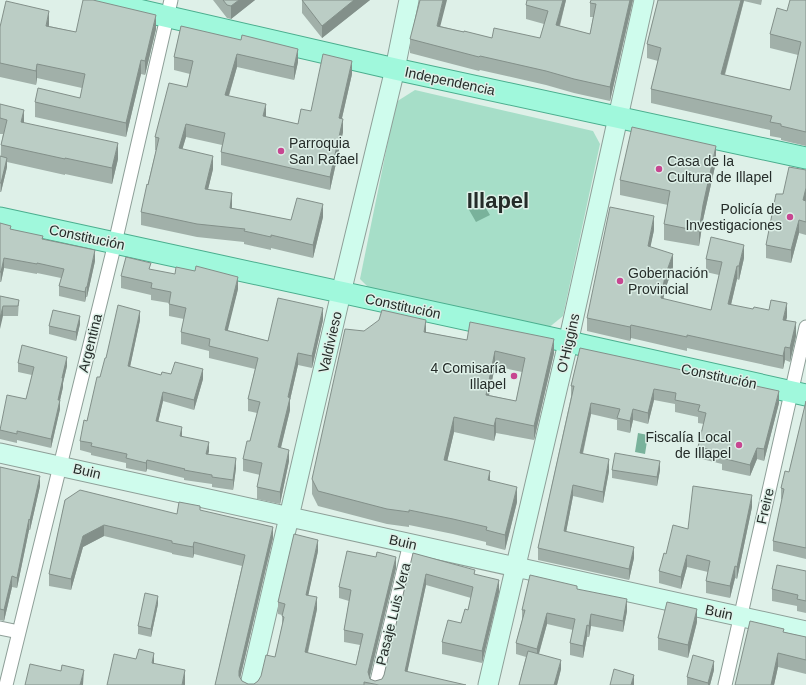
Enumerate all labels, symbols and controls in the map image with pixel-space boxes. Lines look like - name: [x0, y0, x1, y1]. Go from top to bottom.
- street label: Independencia: [403, 64, 497, 98]
- place label: Parroquia San Rafael: [289, 135, 358, 167]
- marker: Parroquia San Rafael: [276, 146, 286, 156]
- place label: Casa de la Cultura de Illapel: [667, 153, 772, 185]
- marker: Casa de la Cultura de Illapel: [654, 164, 664, 174]
- district label: Illapel: [467, 188, 529, 213]
- place label: Policía de Investigaciones: [685, 201, 782, 233]
- marker: Policía de Investigaciones: [785, 212, 795, 222]
- street label: Constitución: [48, 221, 126, 253]
- place label: Gobernación Provincial: [628, 265, 708, 297]
- marker: Gobernación Provincial: [615, 276, 625, 286]
- street label: Constitución: [364, 290, 442, 322]
- street label: Valdivieso: [315, 309, 345, 374]
- street label: Argentina: [75, 312, 105, 374]
- street label: O'Higgins: [553, 312, 583, 374]
- place label: 4 Comisaría Illapel: [431, 360, 506, 392]
- street label: Constitución: [680, 360, 758, 392]
- marker: 4 Comisaría Illapel: [509, 371, 519, 381]
- place label: Fiscalía Local de Illapel: [645, 429, 731, 461]
- marker: Fiscalía Local de Illapel: [734, 440, 744, 450]
- street label: Buin: [72, 460, 102, 482]
- street label: Freire: [753, 486, 777, 526]
- street label: Buin: [388, 531, 418, 553]
- street label: Pasaje Luis Vera: [373, 561, 414, 667]
- street label: Buin: [704, 601, 734, 623]

